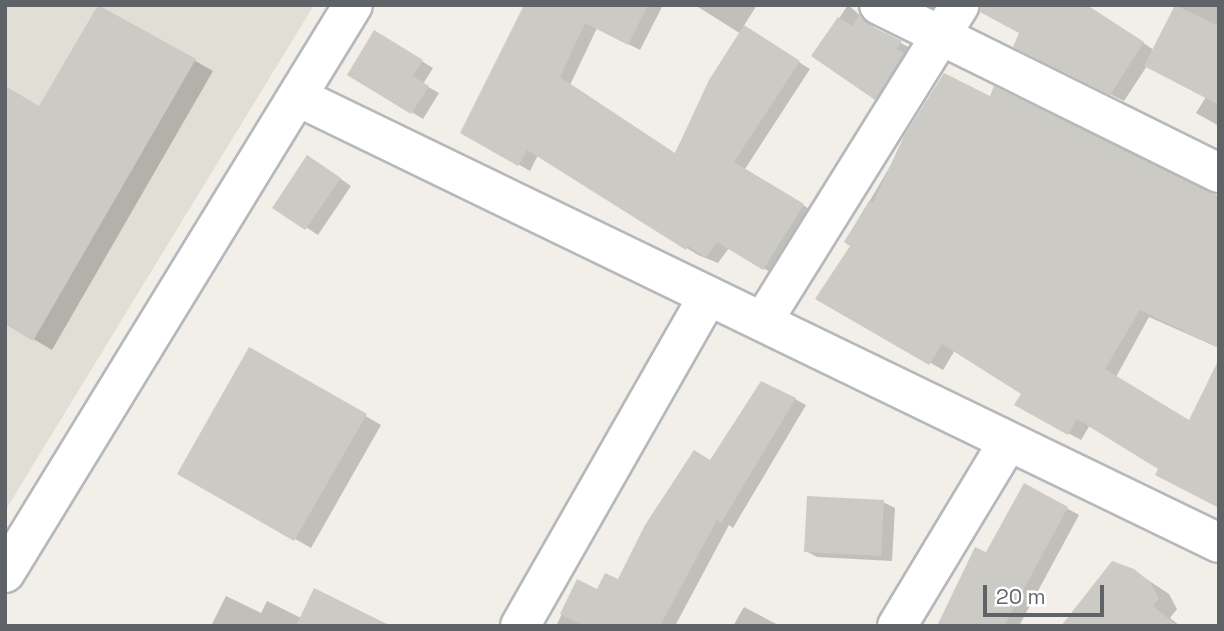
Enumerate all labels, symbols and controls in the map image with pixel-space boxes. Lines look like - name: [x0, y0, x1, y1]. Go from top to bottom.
- scale bar: [986, 572, 1107, 616]
- text: 20 m: [996, 583, 1046, 610]

